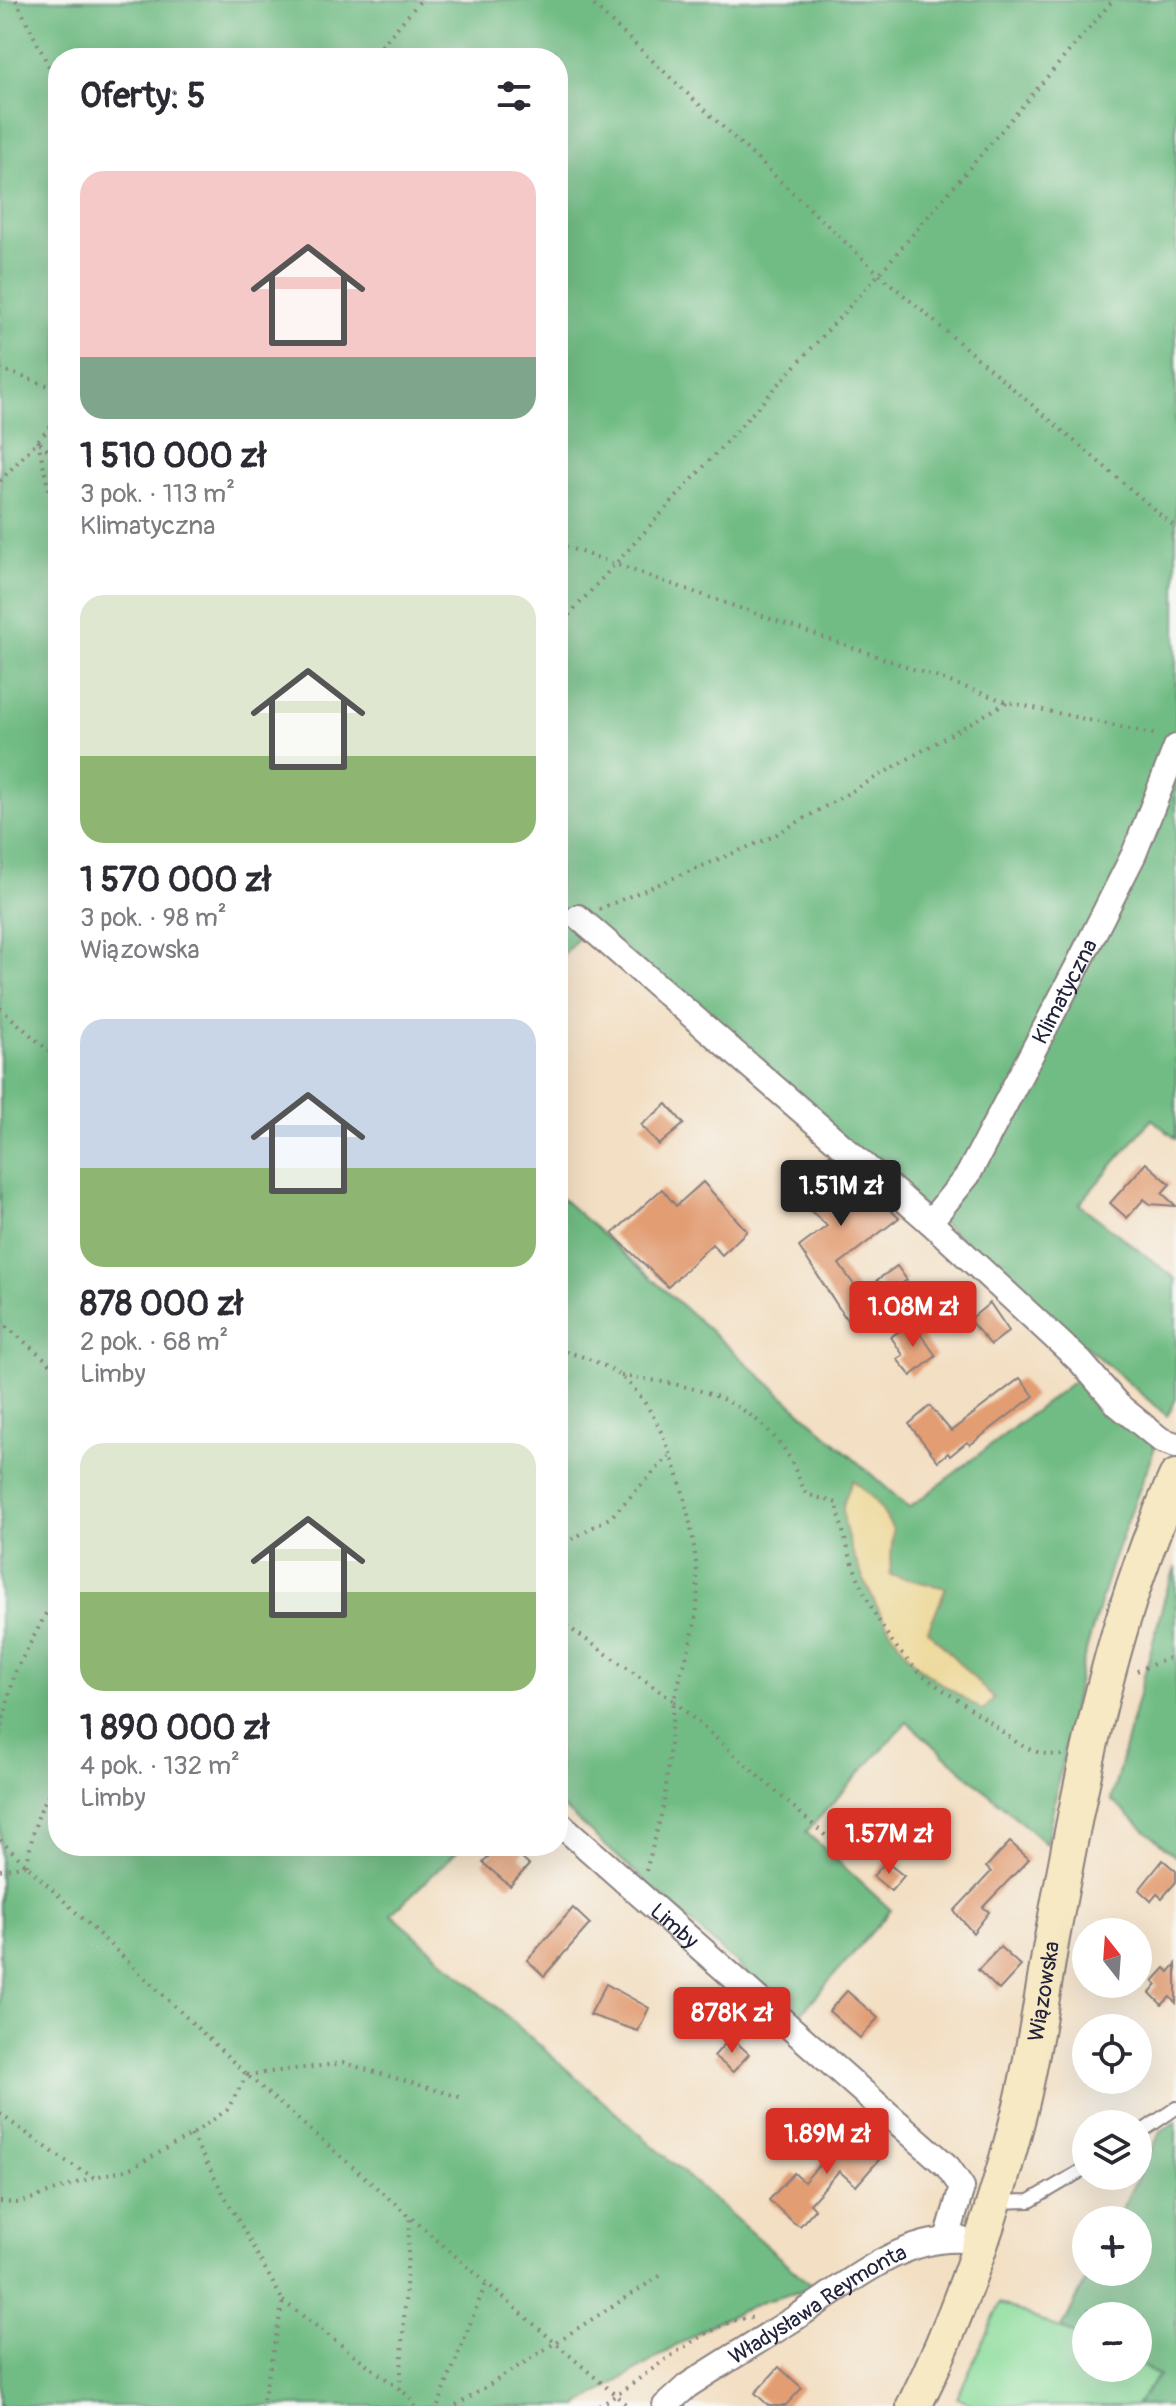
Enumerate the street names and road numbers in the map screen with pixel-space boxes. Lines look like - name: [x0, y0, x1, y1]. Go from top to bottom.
- street label: Klimatyczna: [1026, 934, 1104, 1049]
- street label: Limby: [644, 1897, 704, 1955]
- street label: Wiązowska: [1022, 1939, 1066, 2044]
- street label: Władysława Reymonta: [724, 2238, 911, 2371]

